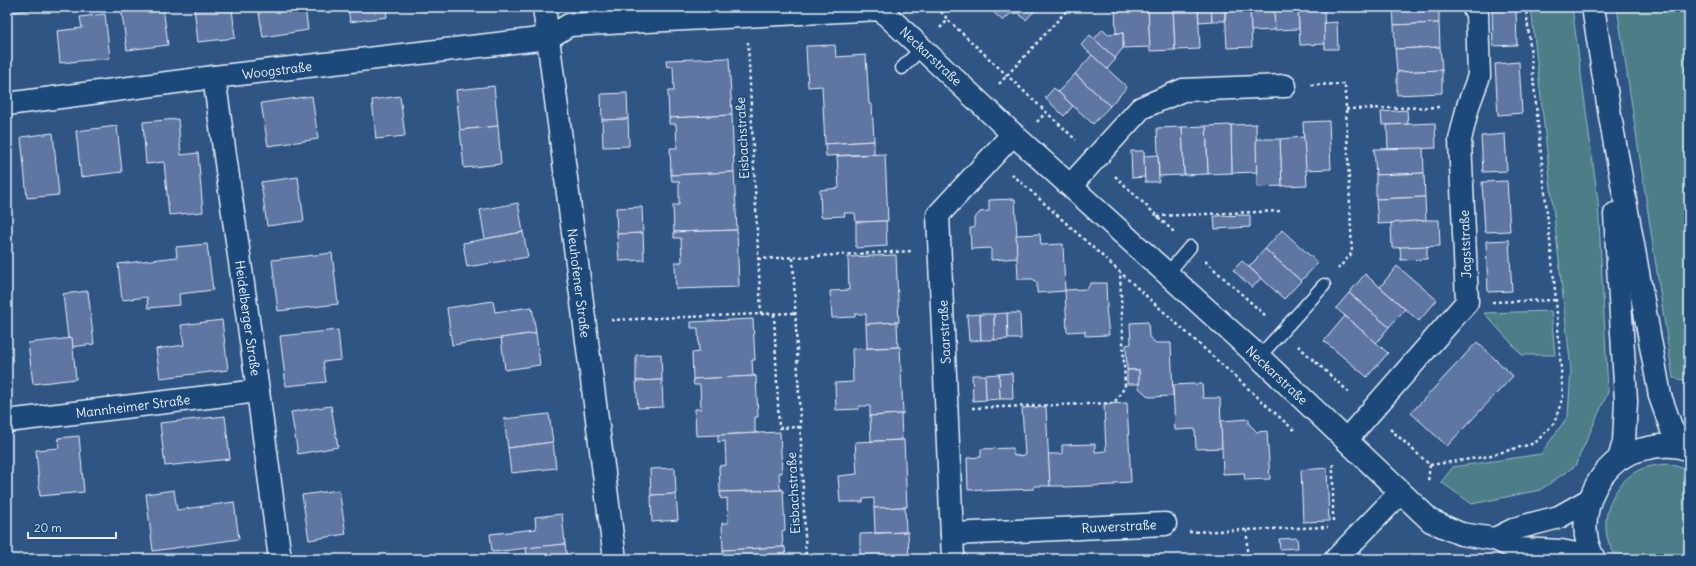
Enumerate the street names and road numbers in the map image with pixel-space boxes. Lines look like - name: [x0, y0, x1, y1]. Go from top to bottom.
- street label: Neckarstraße: [896, 23, 965, 89]
- street label: Woogstraße: [241, 58, 313, 83]
- street label: Eisbachstraße: [732, 97, 753, 179]
- street label: Jagststraße: [1456, 209, 1475, 278]
- street label: Neuhofener Straße: [563, 227, 594, 339]
- street label: Heidelberger Straße: [231, 259, 264, 377]
- street label: Saarstraße: [934, 299, 955, 365]
- street label: Neckarstraße: [1242, 342, 1311, 408]
- street label: Mannheimer Straße: [75, 391, 191, 422]
- street label: Eisbachstraße: [783, 452, 804, 534]
- street label: Ruwerstraße: [1081, 516, 1157, 537]

